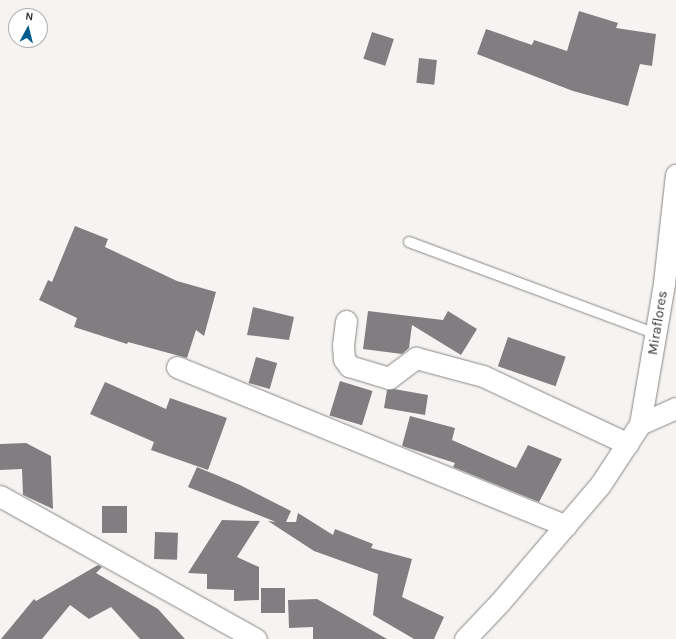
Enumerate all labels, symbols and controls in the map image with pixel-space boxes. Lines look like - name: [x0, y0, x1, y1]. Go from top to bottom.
- north arrow: [8, 8, 48, 48]
- text: N: [25, 10, 34, 24]
- street label: Miraflores: [645, 290, 671, 356]

